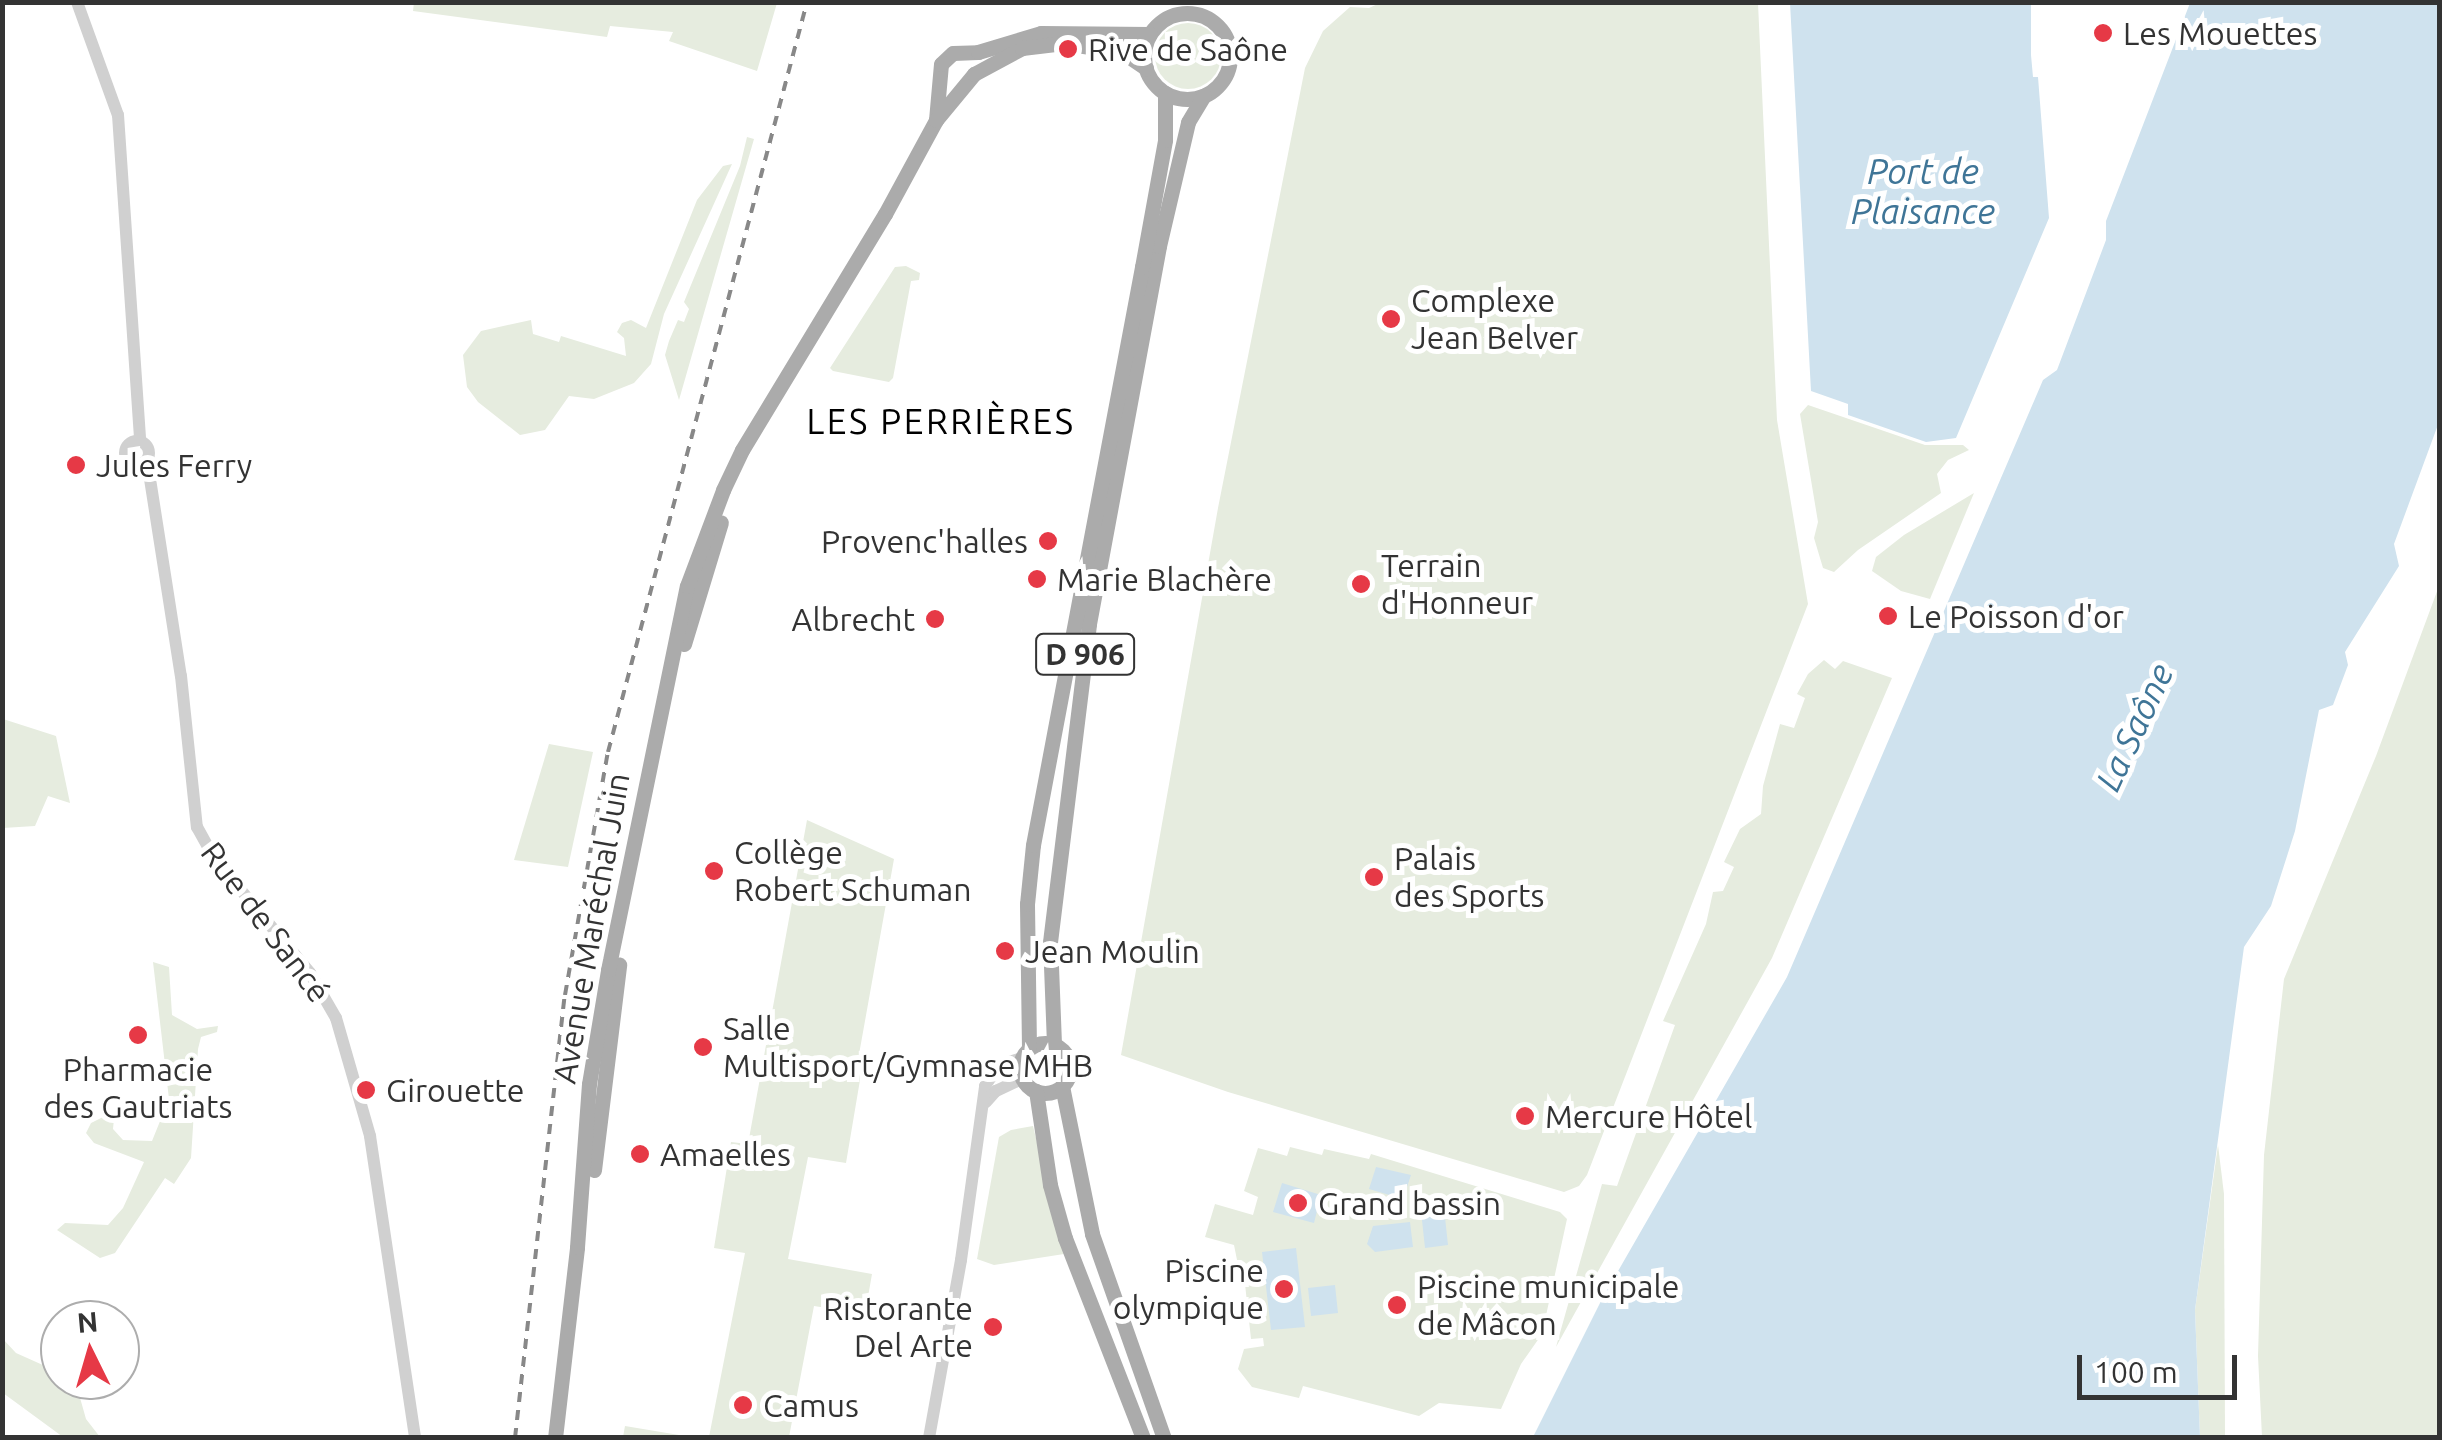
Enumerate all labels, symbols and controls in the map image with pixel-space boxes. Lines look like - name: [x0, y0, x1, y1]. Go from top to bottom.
- place label: Les Mouettes: [2123, 14, 2317, 52]
- marker: Les Mouettes: [2092, 22, 2114, 44]
- place label: Rive de Saône: [1088, 30, 1288, 68]
- marker: Rive de Saône: [1057, 38, 1079, 60]
- water label: Port de Plaisance: [1851, 150, 1995, 232]
- place label: Complexe Jean Belver: [1411, 282, 1578, 357]
- marker: Complexe Jean Belver: [1380, 308, 1402, 330]
- district label: LES PERRIÈRES: [807, 400, 1075, 442]
- place label: Jules Ferry: [96, 446, 252, 484]
- marker: Jules Ferry: [65, 454, 87, 476]
- place label: Provenc'halles: [821, 522, 1028, 560]
- marker: Provenc'halles: [1037, 530, 1059, 552]
- place label: Terrain d'Honneur: [1381, 547, 1533, 622]
- place label: Marie Blachère: [1057, 560, 1272, 598]
- marker: Marie Blachère: [1026, 568, 1048, 590]
- marker: Terrain d'Honneur: [1350, 573, 1372, 595]
- place label: Le Poisson d'or: [1908, 597, 2124, 635]
- place label: Albrecht: [792, 600, 915, 638]
- marker: Le Poisson d'or: [1877, 605, 1899, 627]
- marker: Albrecht: [924, 608, 946, 630]
- road number: D 906: [1035, 629, 1135, 679]
- water label: La Saône: [2086, 657, 2182, 797]
- street label: Avenue Maréchal Juin: [545, 770, 637, 1086]
- street label: Rue de Sancé: [193, 834, 339, 1010]
- place label: Collège Robert Schuman: [734, 834, 972, 909]
- place label: Palais des Sports: [1394, 840, 1544, 915]
- marker: Collège Robert Schuman: [703, 860, 725, 882]
- marker: Palais des Sports: [1363, 866, 1385, 888]
- place label: Jean Moulin: [1025, 932, 1200, 970]
- marker: Jean Moulin: [994, 940, 1016, 962]
- place label: Salle Multisport/Gymnase MHB: [723, 1010, 1093, 1085]
- marker: Pharmacie des Gautriats: [127, 1024, 149, 1046]
- marker: Salle Multisport/Gymnase MHB: [692, 1036, 714, 1058]
- place label: Pharmacie des Gautriats: [44, 1051, 232, 1126]
- place label: Girouette: [386, 1071, 524, 1109]
- marker: Girouette: [355, 1079, 377, 1101]
- place label: Mercure Hôtel: [1545, 1097, 1752, 1135]
- marker: Mercure Hôtel: [1514, 1105, 1536, 1127]
- place label: Amaelles: [660, 1135, 791, 1173]
- marker: Amaelles: [629, 1143, 651, 1165]
- place label: Grand bassin: [1318, 1184, 1501, 1222]
- marker: Grand bassin: [1287, 1192, 1309, 1214]
- place label: Piscine olympique: [1113, 1252, 1264, 1327]
- place label: Piscine municipale de Mâcon: [1417, 1268, 1680, 1343]
- marker: Piscine olympique: [1273, 1278, 1295, 1300]
- place label: Ristorante Del Arte: [823, 1290, 973, 1365]
- marker: Piscine municipale de Mâcon: [1386, 1294, 1408, 1316]
- north arrow: [40, 1300, 140, 1400]
- text: N: [76, 1305, 99, 1338]
- marker: Ristorante Del Arte: [982, 1316, 1004, 1338]
- scale bar: [2082, 1335, 2242, 1397]
- text: 100 m: [2094, 1355, 2178, 1389]
- place label: Camus: [763, 1386, 859, 1424]
- marker: Camus: [732, 1394, 754, 1416]

